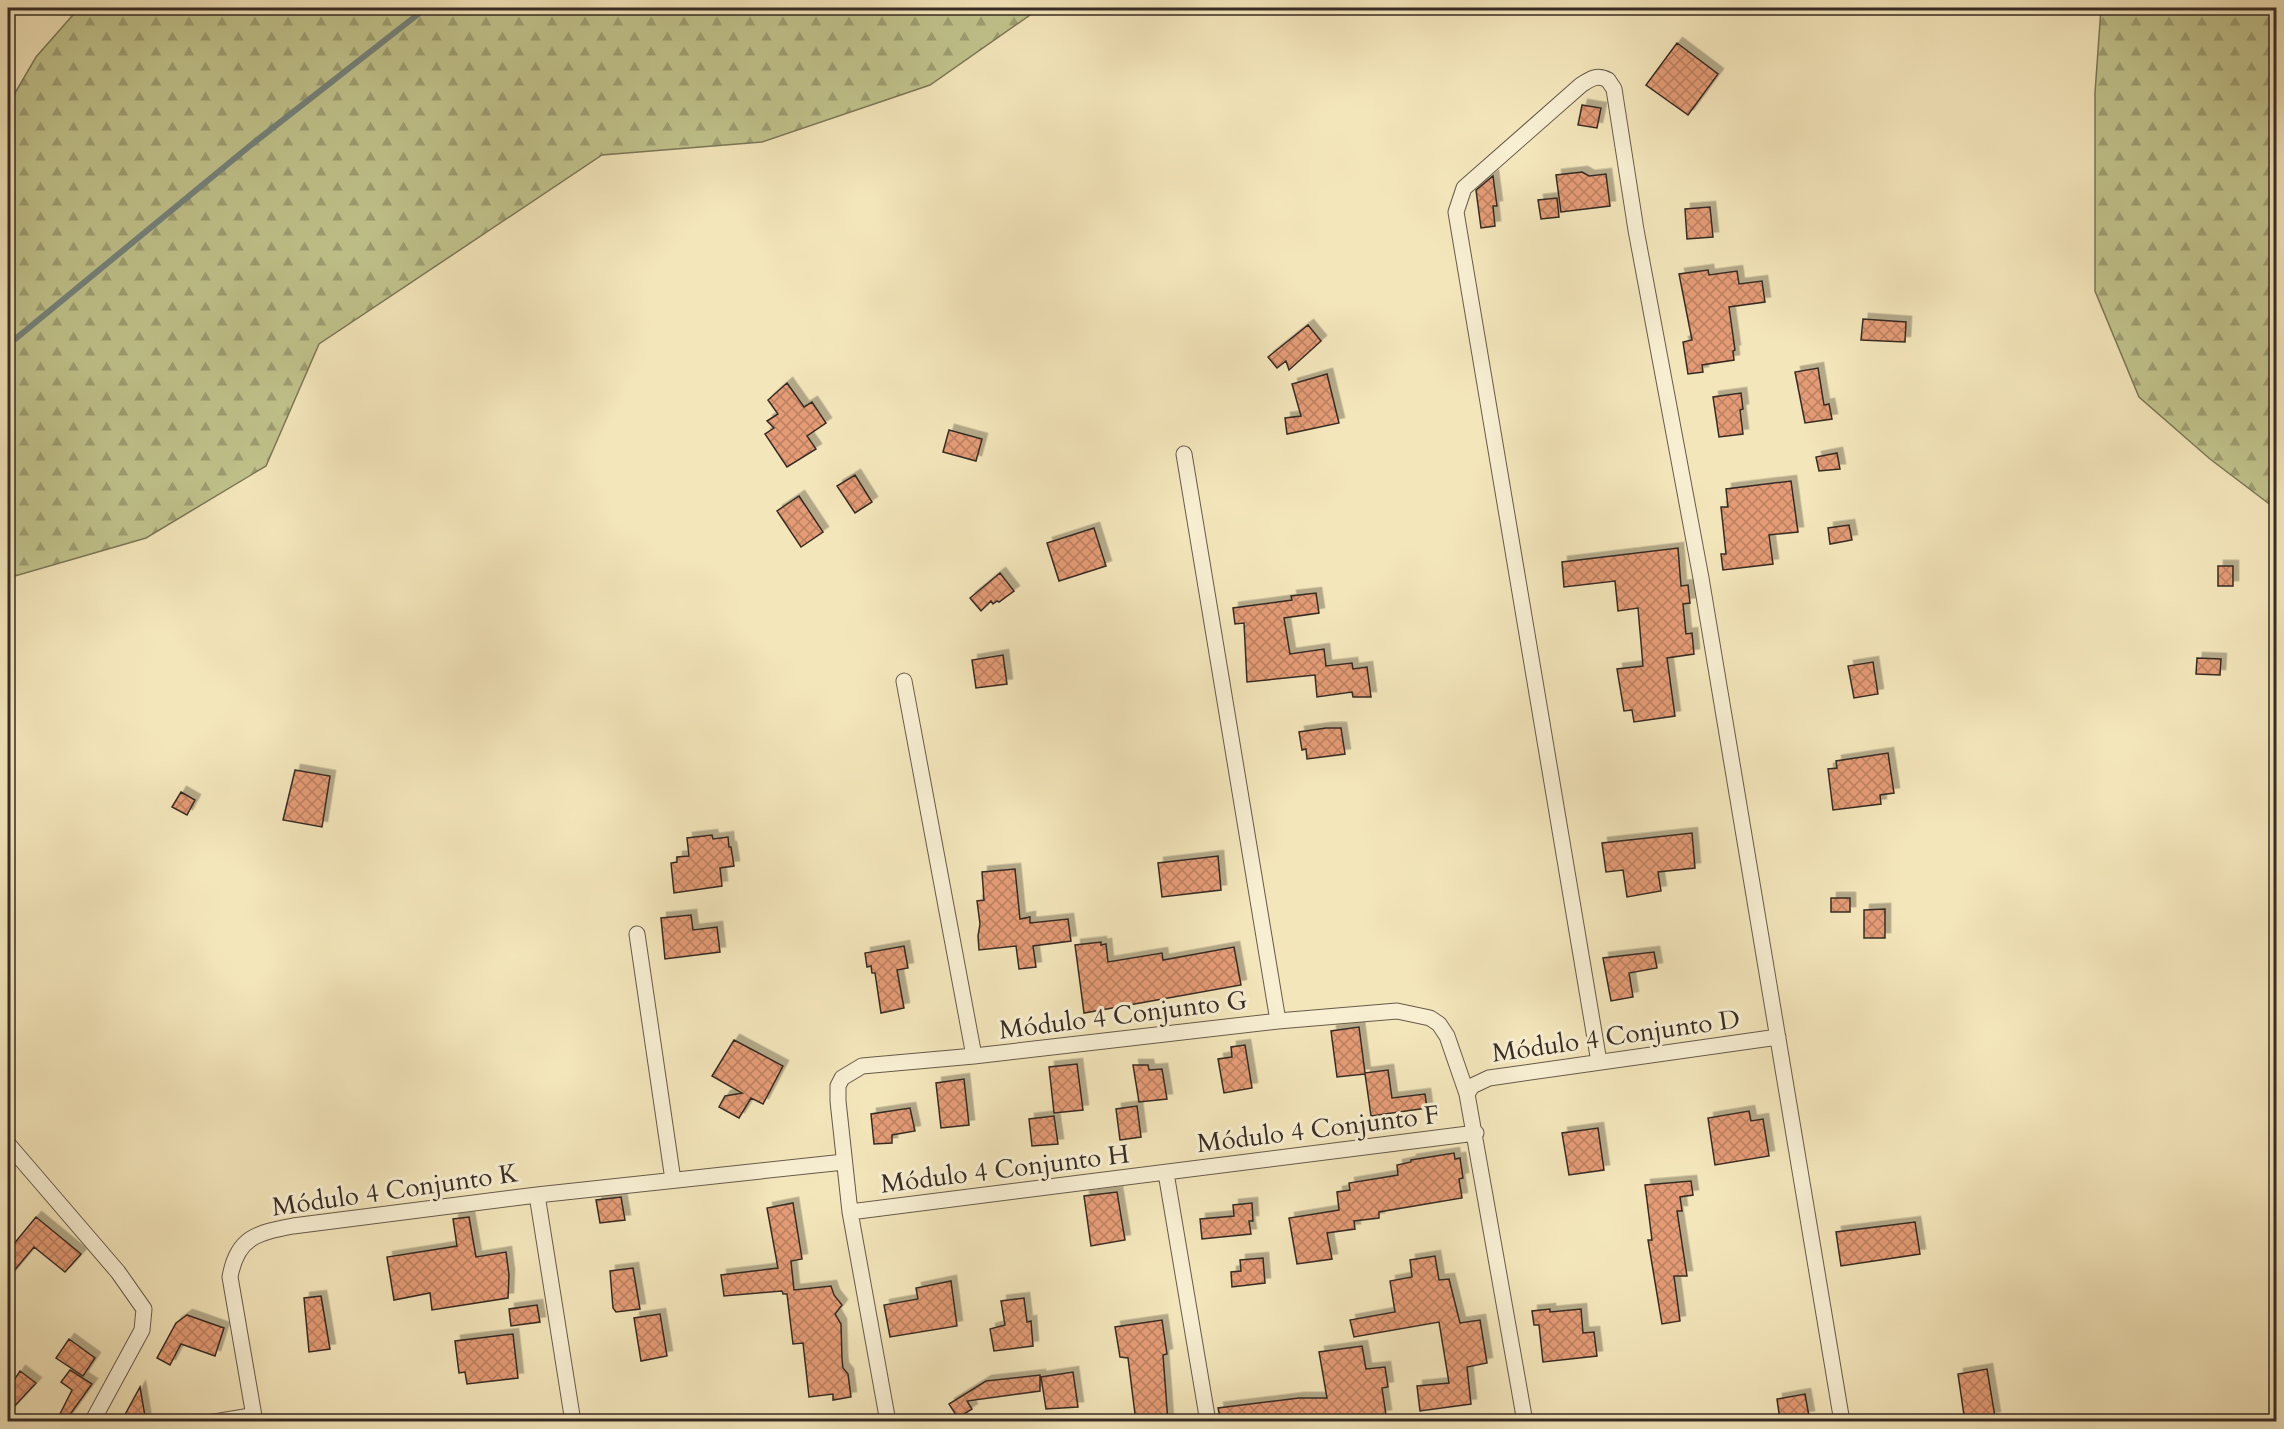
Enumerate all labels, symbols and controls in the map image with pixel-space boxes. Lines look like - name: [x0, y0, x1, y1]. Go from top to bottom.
- street label: Módulo 4 Conjunto G: [997, 982, 1249, 1048]
- street label: Módulo 4 Conjunto D: [1490, 1001, 1742, 1071]
- street label: Módulo 4 Conjunto F: [1195, 1097, 1441, 1161]
- street label: Módulo 4 Conjunto H: [878, 1136, 1132, 1202]
- street label: Módulo 4 Conjunto K: [270, 1155, 521, 1225]

